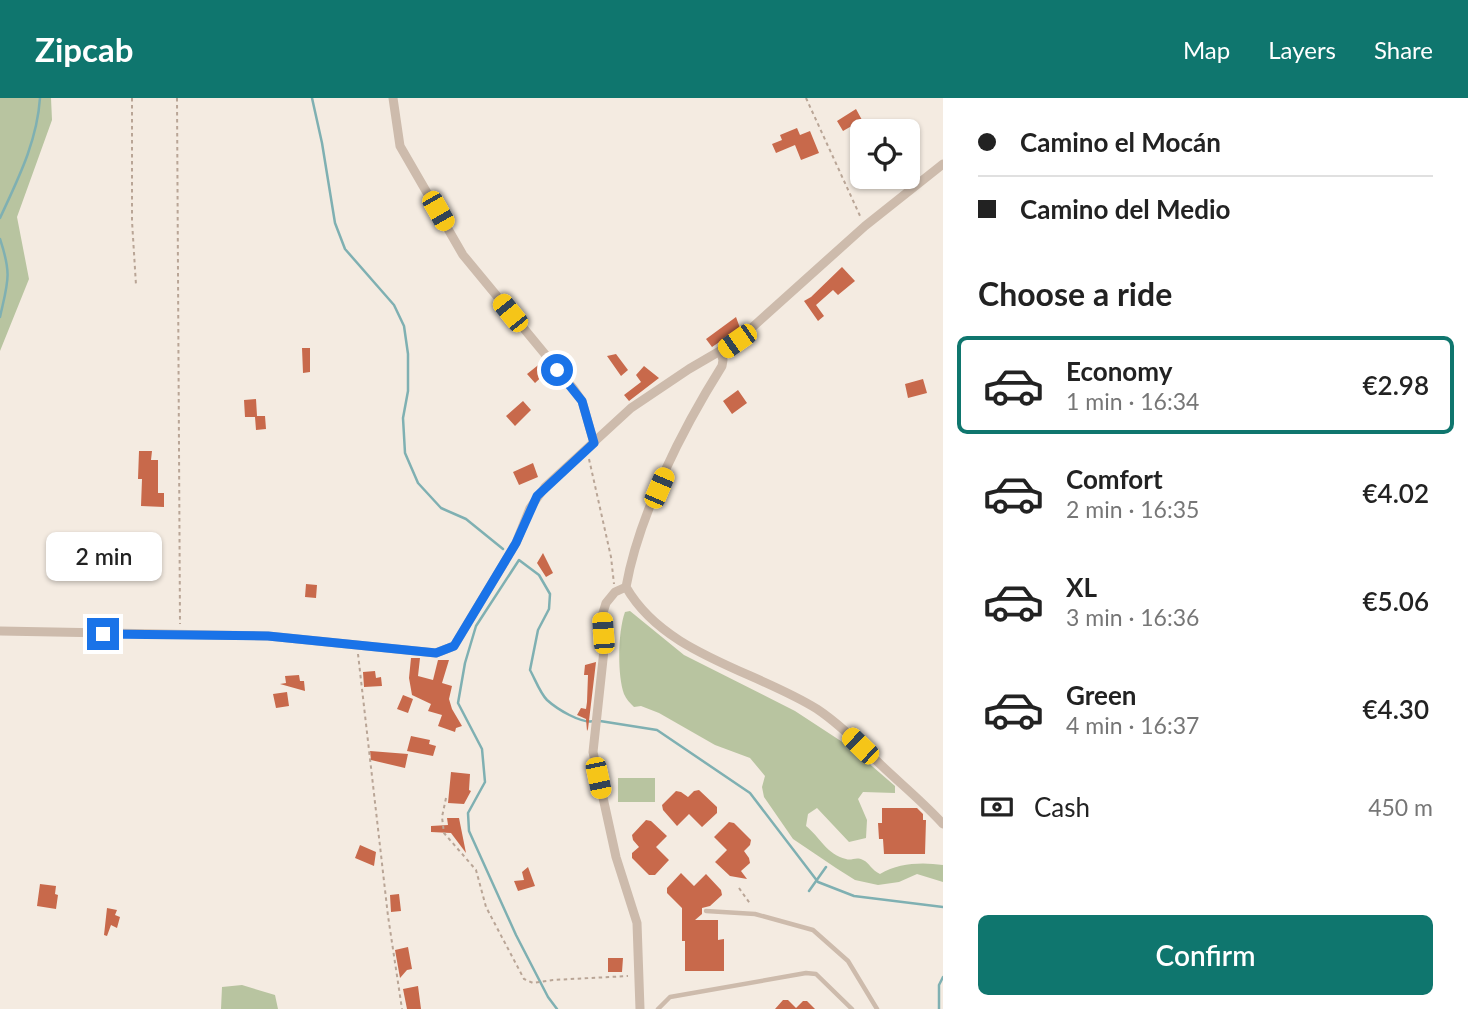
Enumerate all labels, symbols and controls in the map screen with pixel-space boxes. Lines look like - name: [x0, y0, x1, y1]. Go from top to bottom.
- text: Zipcab: [35, 29, 133, 69]
- text: Map: [1183, 35, 1230, 64]
- text: Layers: [1268, 35, 1336, 64]
- text: Share: [1374, 35, 1433, 64]
- map controls: [850, 119, 920, 189]
- button: locate: [850, 119, 920, 189]
- text: Camino el Mocán: [1020, 126, 1221, 158]
- car: [419, 188, 458, 234]
- text: Camino del Medio: [1020, 193, 1230, 225]
- text: Choose a ride: [978, 274, 1172, 313]
- car: [489, 290, 532, 336]
- car: [714, 320, 761, 362]
- route start: [541, 354, 573, 386]
- icon: car: [982, 354, 1045, 417]
- text: Economy: [1066, 355, 1172, 387]
- text: €2.98: [1363, 369, 1429, 401]
- text: 1 min · 16:34: [1066, 387, 1199, 415]
- icon: car: [982, 462, 1045, 525]
- text: Comfort: [1066, 463, 1163, 495]
- car: [642, 465, 677, 511]
- text: €4.02: [1363, 477, 1429, 509]
- text: 2 min · 16:35: [1066, 495, 1199, 523]
- callout: 2 min: [45, 532, 161, 582]
- text: 2 min: [76, 542, 132, 570]
- icon: car: [982, 570, 1045, 633]
- text: XL: [1066, 571, 1097, 603]
- text: €5.06: [1363, 585, 1429, 617]
- text: 3 min · 16:36: [1066, 603, 1199, 631]
- car: [592, 611, 615, 655]
- route end: [87, 618, 119, 650]
- icon: car: [982, 678, 1045, 741]
- text: Green: [1066, 679, 1136, 711]
- text: €4.30: [1363, 693, 1429, 725]
- text: 4 min · 16:37: [1066, 711, 1199, 739]
- car: [838, 724, 883, 768]
- car: [584, 755, 613, 801]
- icon: cash: [978, 788, 1016, 826]
- text: Cash: [1034, 791, 1090, 823]
- text: 450 m: [1368, 793, 1433, 821]
- button: Confirm: [978, 915, 1433, 995]

